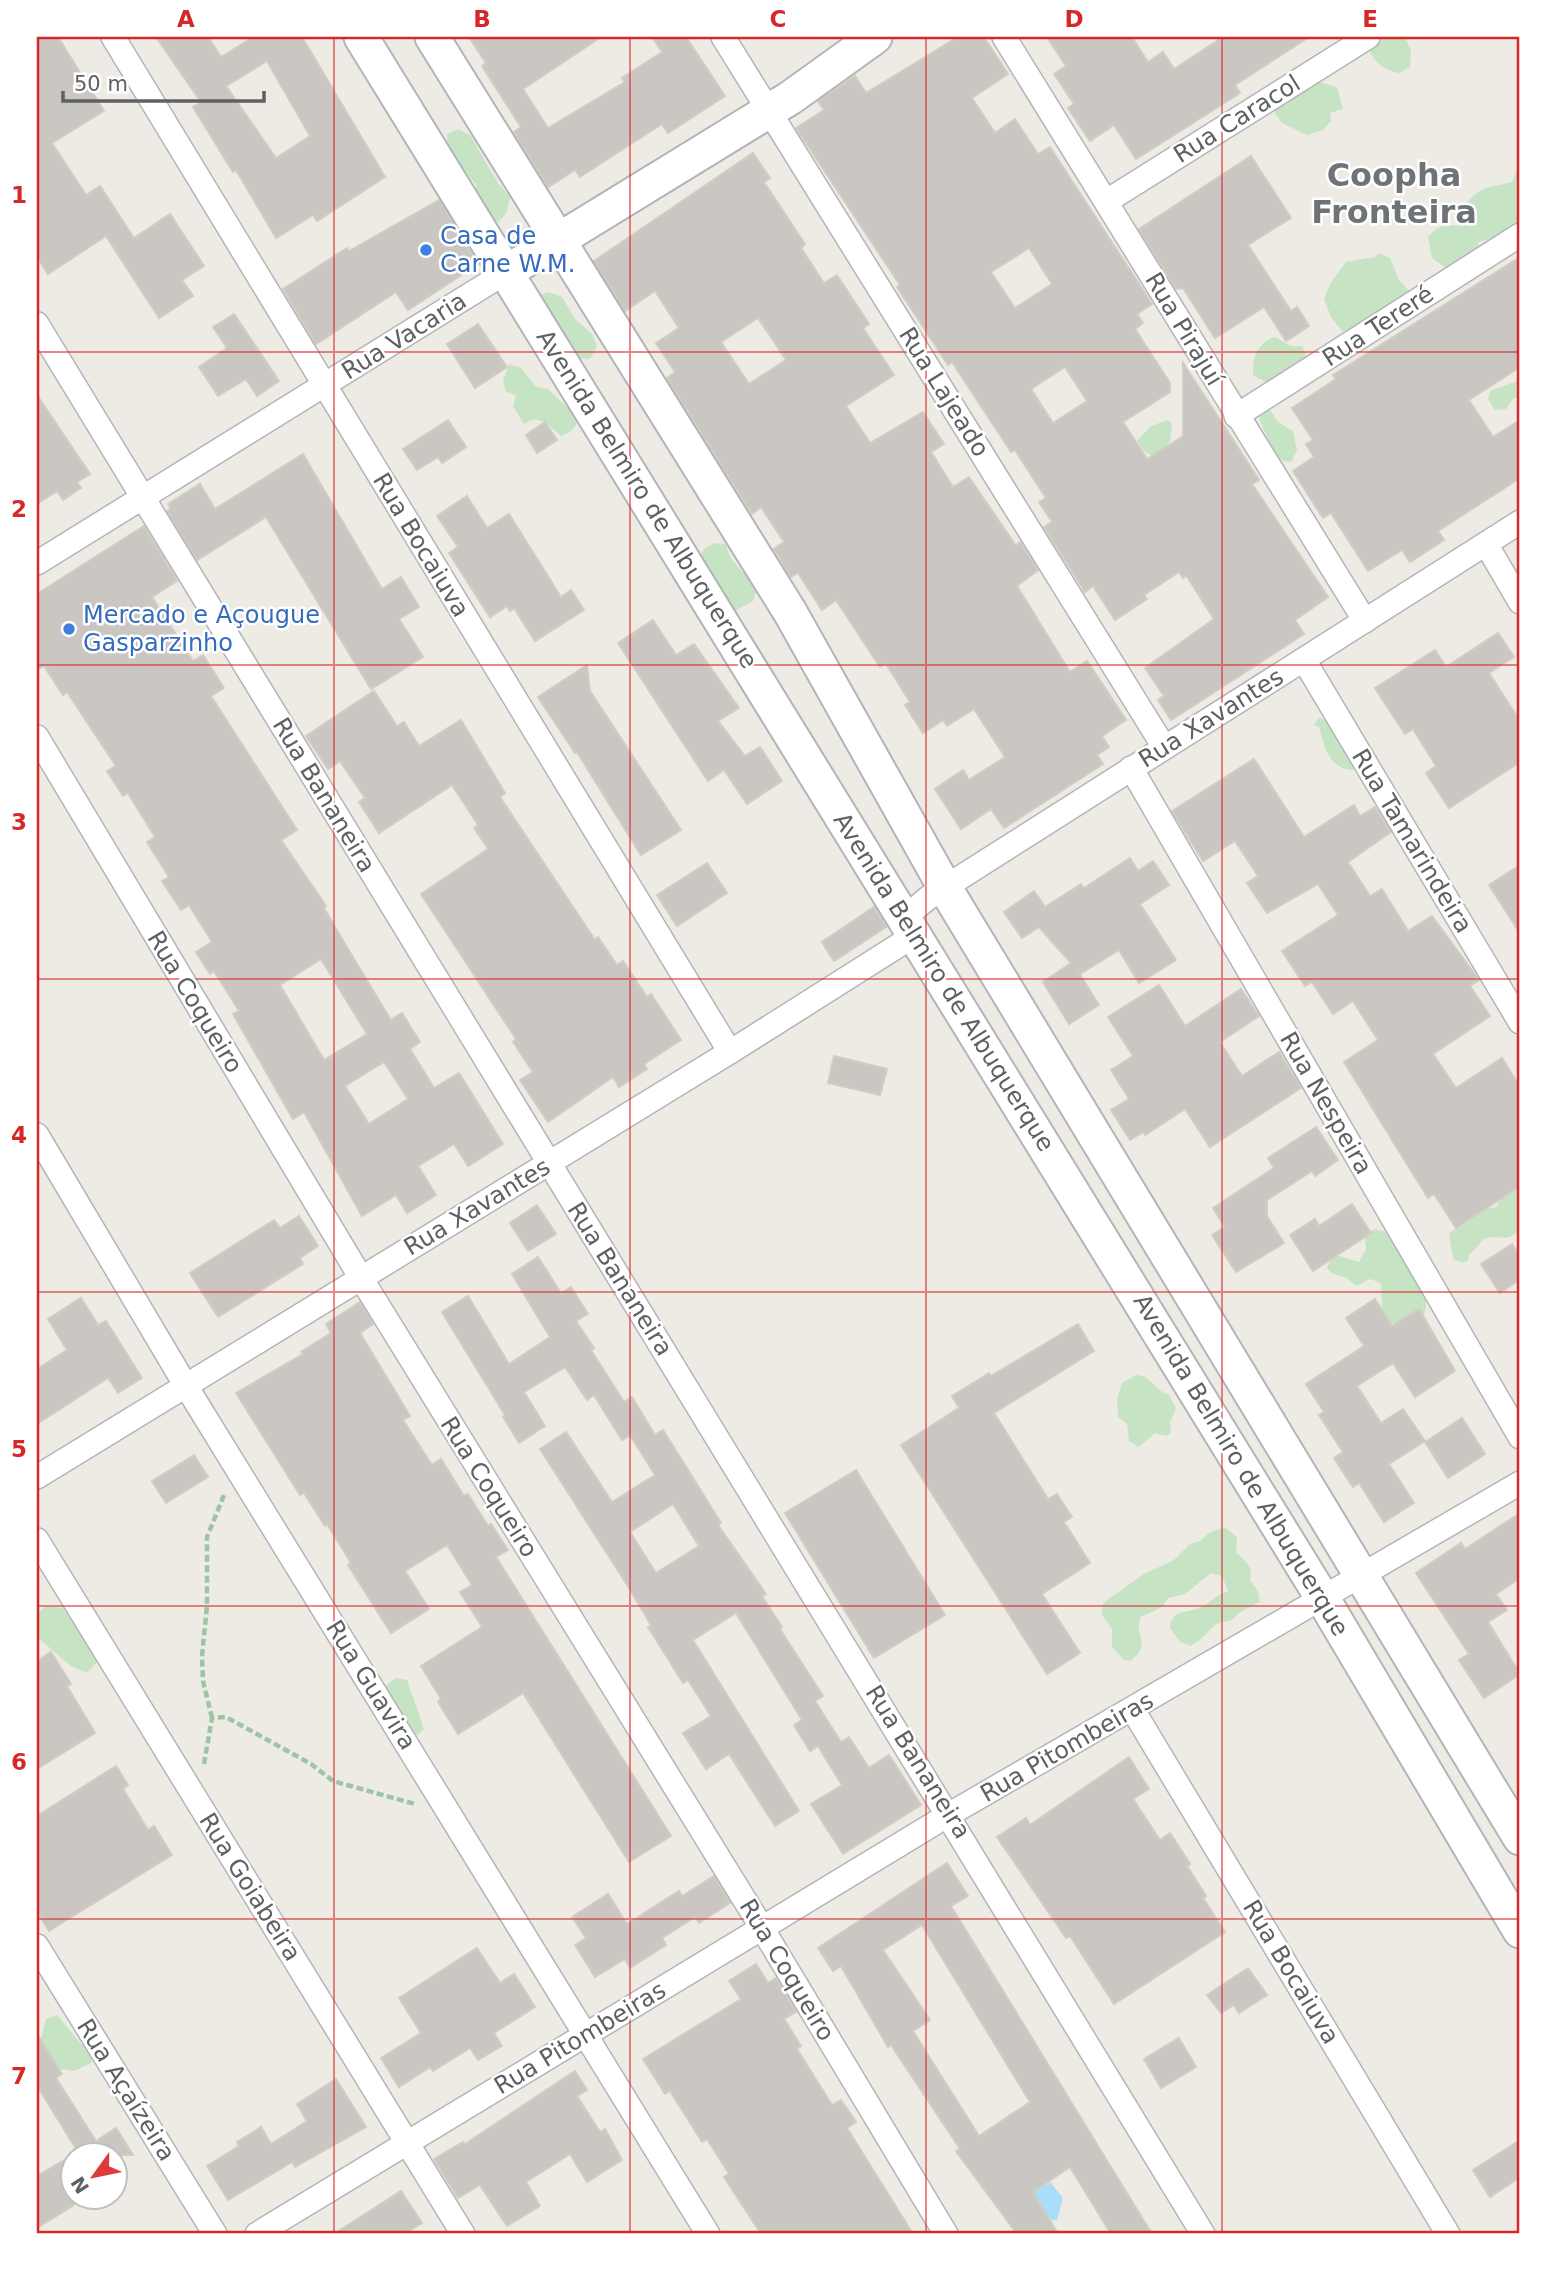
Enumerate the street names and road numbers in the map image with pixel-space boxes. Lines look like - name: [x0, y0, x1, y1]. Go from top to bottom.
- street label: Rua Caracol: [1169, 69, 1305, 169]
- street label: Rua Pirajuí: [1139, 267, 1229, 392]
- street label: Rua Tereré: [1317, 280, 1439, 372]
- street label: Rua Vacaria: [337, 287, 471, 385]
- street label: Rua Lajeado: [893, 322, 995, 462]
- street label: Avenida Belmiro de Albuquerque: [531, 324, 763, 674]
- street label: Rua Bocaiuva: [367, 468, 475, 622]
- street label: Rua Xavantes: [1134, 662, 1288, 774]
- street label: Rua Bananeira: [267, 713, 381, 877]
- street label: Rua Tamarindeira: [1346, 744, 1478, 938]
- street label: Avenida Belmiro de Albuquerque: [828, 807, 1060, 1157]
- street label: Rua Coqueiro: [142, 926, 248, 1078]
- street label: Rua Nespeira: [1274, 1027, 1378, 1179]
- street label: Rua Xavantes: [399, 1152, 555, 1262]
- street label: Rua Bananeira: [562, 1197, 678, 1361]
- street label: Avenida Belmiro de Albuquerque: [1128, 1289, 1354, 1641]
- street label: Rua Coqueiro: [435, 1412, 543, 1562]
- street label: Rua Guavira: [320, 1615, 422, 1755]
- street label: Rua Bananeira: [860, 1680, 976, 1844]
- street label: Rua Pitombeiras: [976, 1686, 1158, 1808]
- street label: Rua Goiabeira: [193, 1808, 307, 1966]
- street label: Rua Coqueiro: [734, 1894, 840, 2046]
- street label: Rua Bocaiuva: [1237, 1895, 1345, 2049]
- street label: Rua Pitombeiras: [489, 1976, 671, 2100]
- street label: Rua Açaízeira: [71, 2014, 181, 2166]

